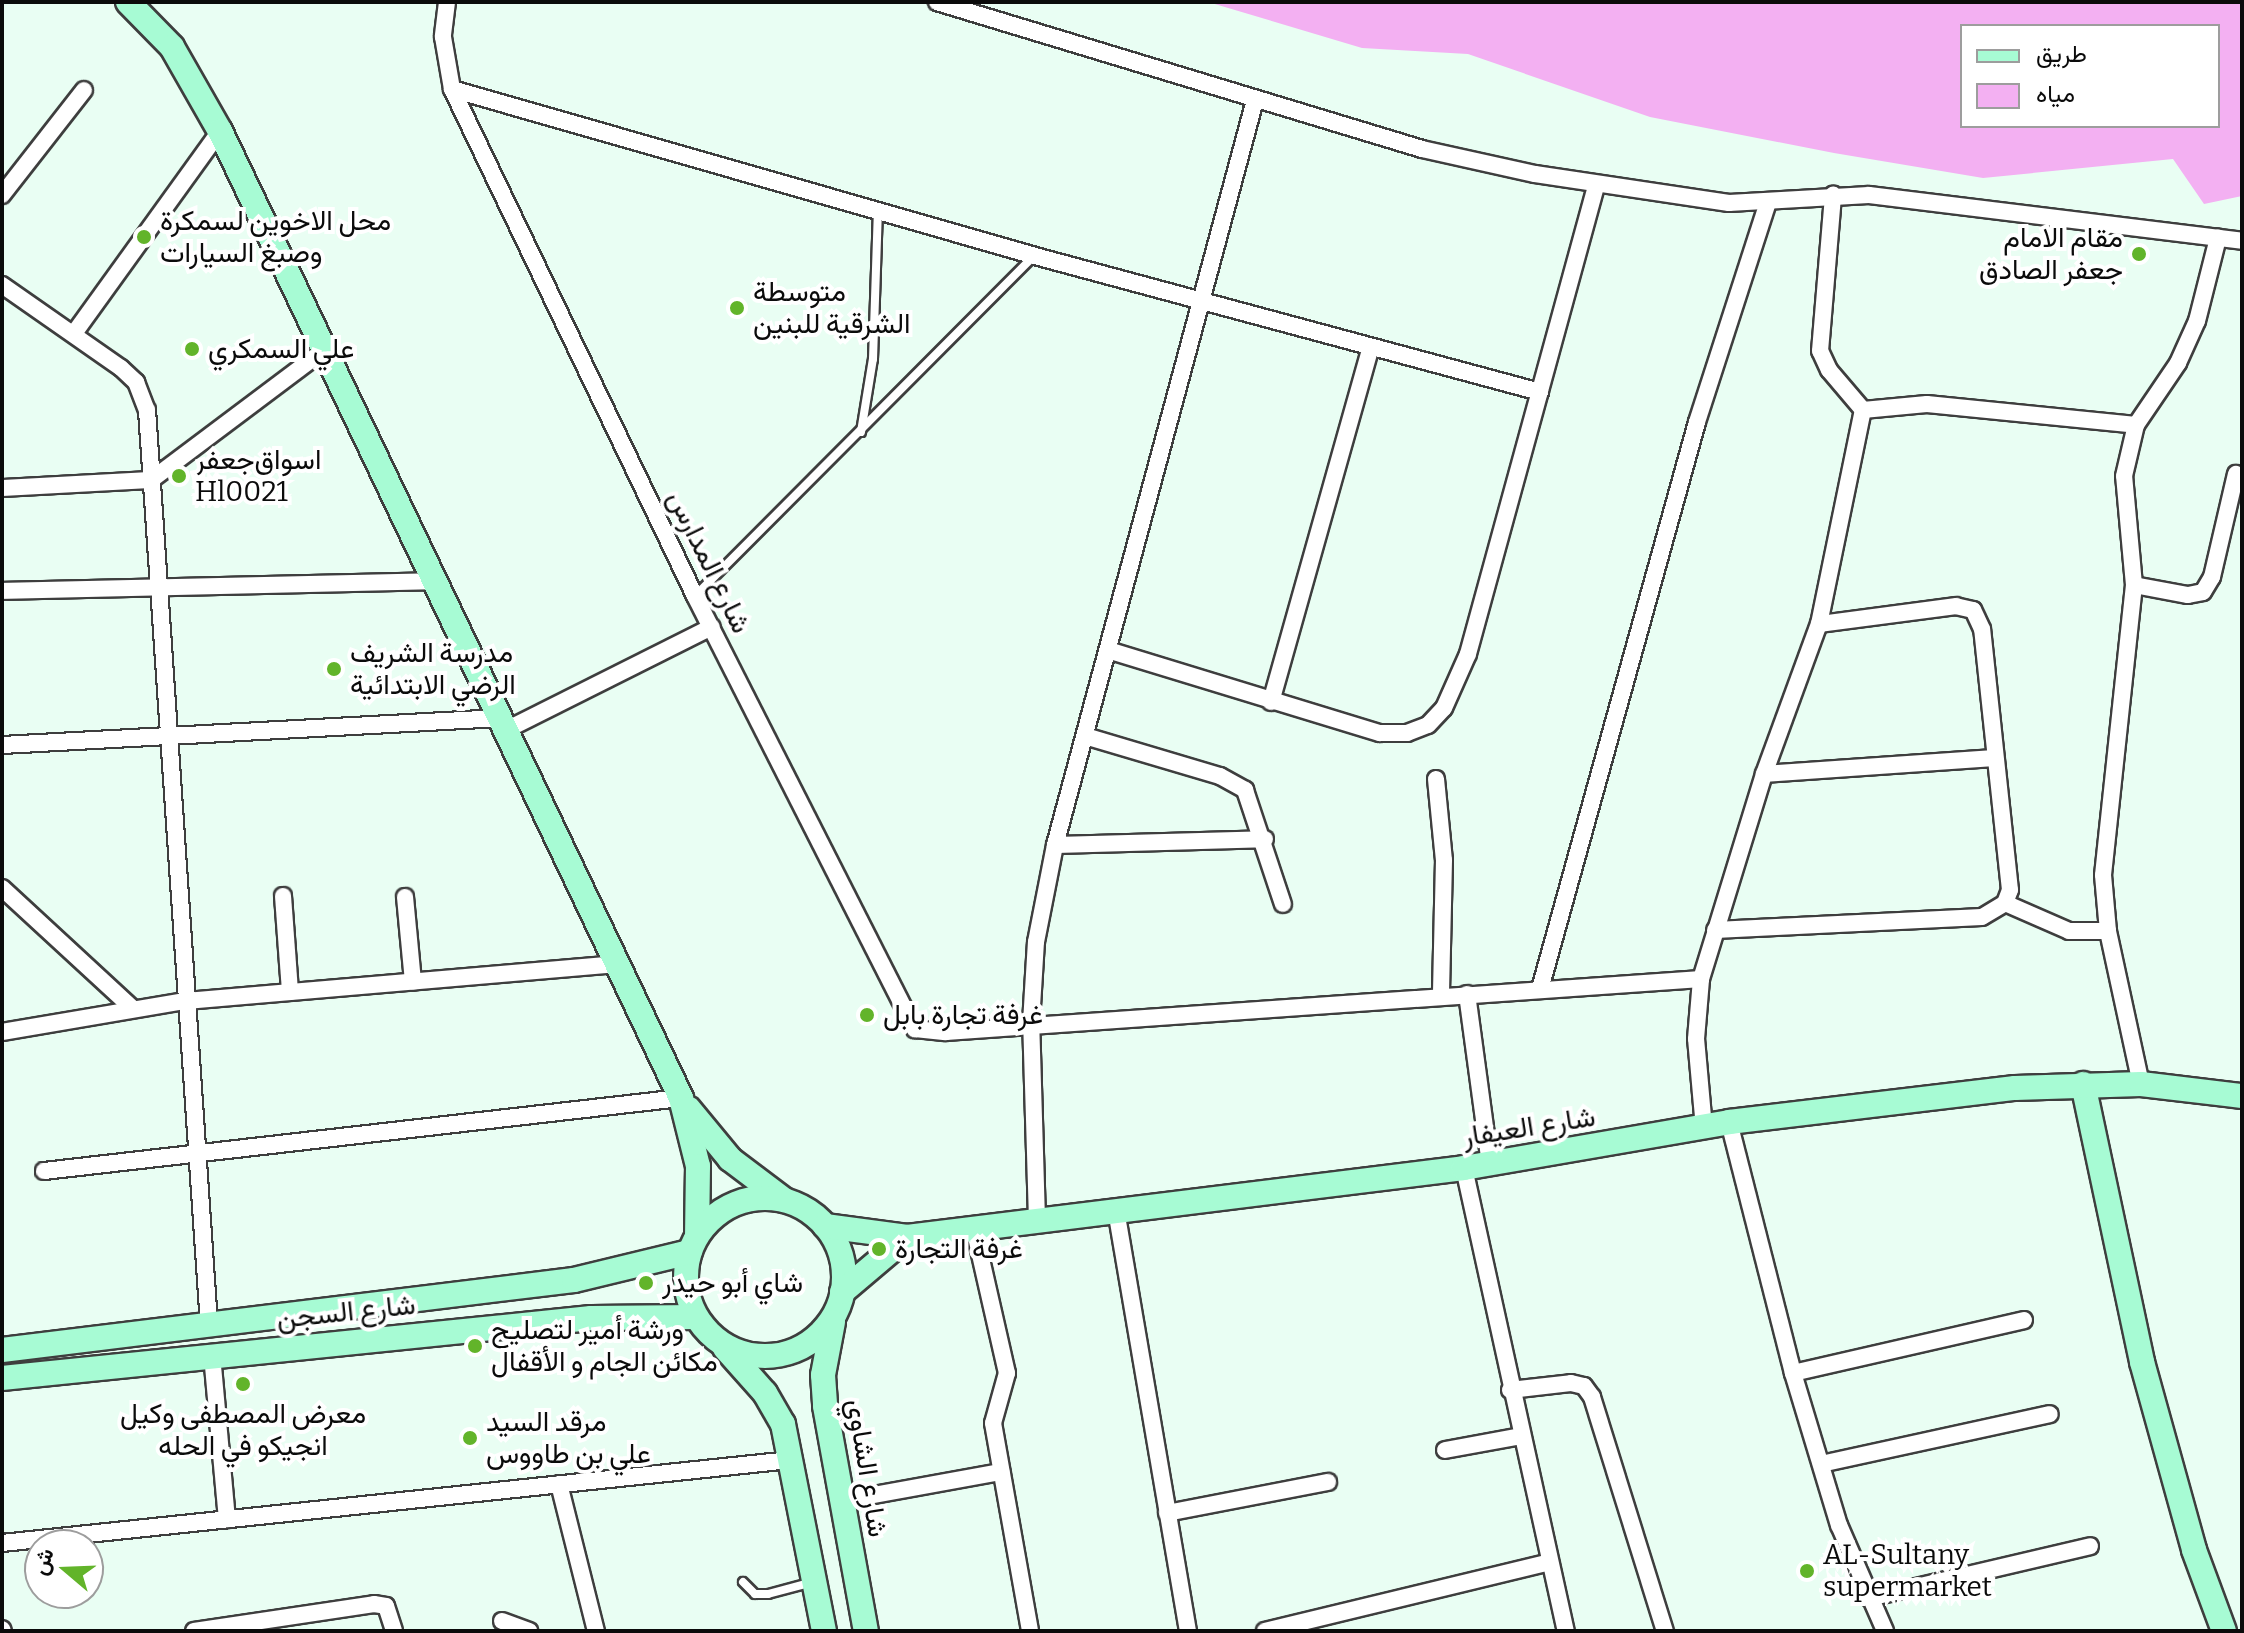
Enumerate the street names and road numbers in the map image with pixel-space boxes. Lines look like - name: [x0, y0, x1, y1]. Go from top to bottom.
- street label: شارع المدارس: [660, 485, 758, 639]
- street label: شارع العيفار: [1460, 1100, 1598, 1154]
- street label: شارع السجن: [275, 1288, 417, 1336]
- street label: شارع الشاوي: [839, 1396, 895, 1540]

